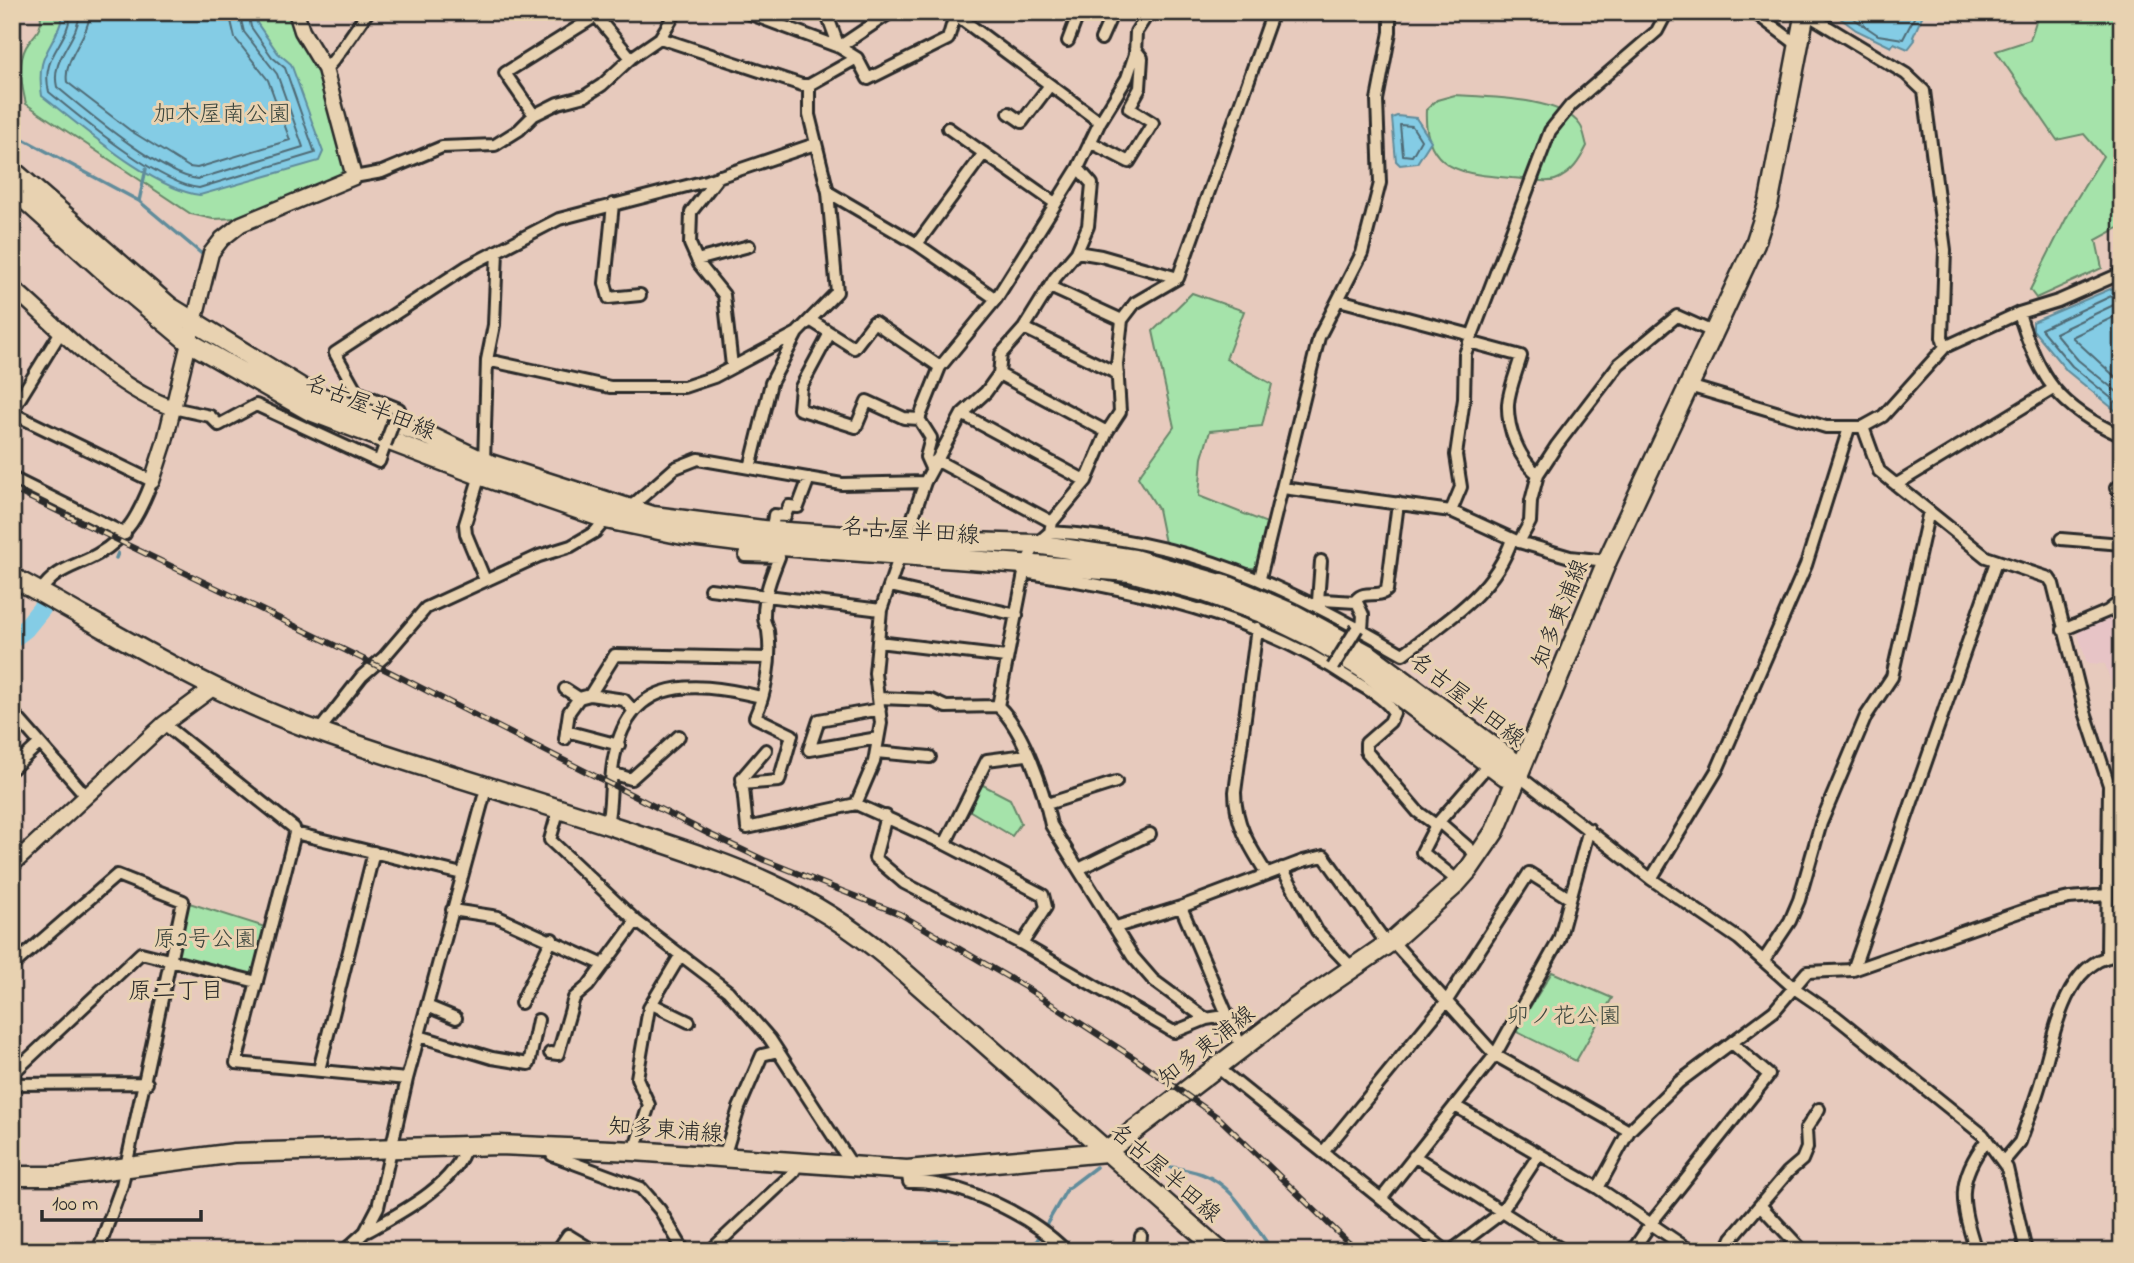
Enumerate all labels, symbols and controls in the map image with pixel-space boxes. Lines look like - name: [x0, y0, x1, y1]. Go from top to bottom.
- park label: 加木屋南公園: [153, 99, 291, 132]
- street label: 名古屋半田線: [300, 367, 440, 449]
- street label: 名古屋半田線: [841, 511, 981, 554]
- street label: 知多東浦線: [1524, 554, 1598, 673]
- street label: 名古屋半田線: [1402, 645, 1531, 756]
- park label: 原2号公園: [153, 924, 257, 957]
- district label: 原二丁目: [128, 975, 224, 1010]
- street label: 知多東浦線: [1152, 999, 1263, 1095]
- park label: 卯ノ花公園: [1507, 1001, 1622, 1034]
- street label: 知多東浦線: [607, 1111, 724, 1152]
- street label: 名古屋半田線: [1101, 1116, 1227, 1232]
- scale bar: [42, 1179, 201, 1223]
- text: 100 m: [52, 1190, 98, 1220]

